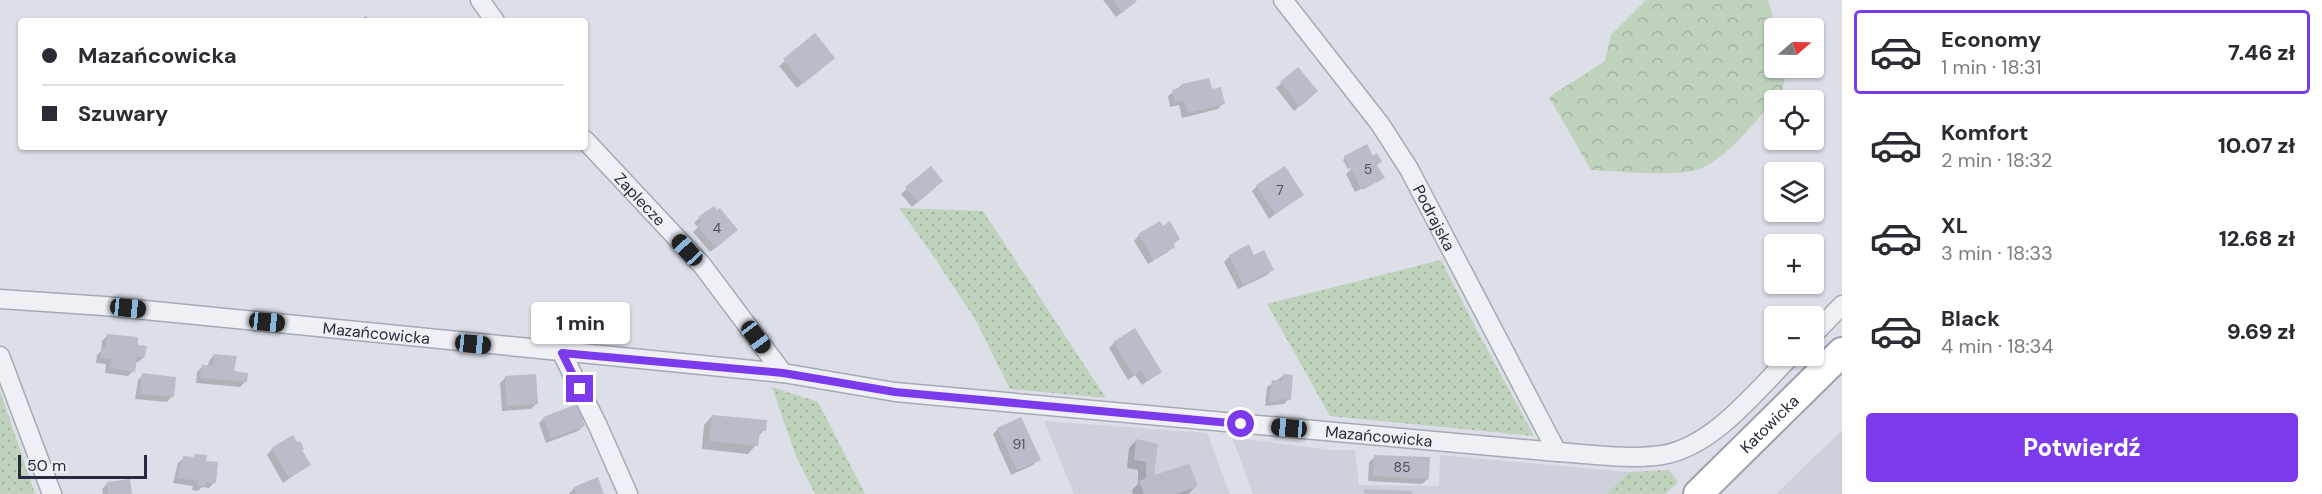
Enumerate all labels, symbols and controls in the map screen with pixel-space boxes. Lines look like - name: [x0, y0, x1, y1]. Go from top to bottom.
- north arrow: [1764, 18, 1824, 78]
- map controls: [1764, 18, 1824, 366]
- icon: car: [1869, 25, 1923, 79]
- text: Economy: [1941, 25, 2041, 54]
- text: 7.46 zł: [2228, 38, 2295, 67]
- text: Mazańcowicka: [78, 41, 237, 70]
- text: 1 min · 18:31: [1941, 54, 2041, 80]
- button: locate: [1764, 90, 1824, 150]
- text: Szuwary: [78, 99, 168, 128]
- icon: car: [1869, 118, 1923, 172]
- text: Komfort: [1941, 118, 2028, 147]
- text: 10.07 zł: [2218, 131, 2295, 160]
- text: 2 min · 18:32: [1941, 147, 2052, 173]
- house number: 5: [1364, 160, 1372, 178]
- button: layers: [1764, 162, 1824, 222]
- street label: Zaplecze: [610, 168, 670, 231]
- house number: 7: [1276, 181, 1284, 199]
- street label: Podrajska: [1408, 181, 1460, 255]
- icon: car: [1869, 211, 1923, 265]
- text: XL: [1941, 211, 1968, 240]
- house number: 4: [713, 219, 722, 237]
- text: 12.68 zł: [2219, 224, 2295, 253]
- car: [668, 231, 706, 269]
- button: +: [1764, 234, 1824, 294]
- text: 3 min · 18:33: [1941, 240, 2053, 266]
- car: [109, 297, 147, 319]
- callout: 1 min: [530, 302, 630, 344]
- icon: car: [1869, 304, 1923, 358]
- text: Black: [1941, 304, 2000, 333]
- button: −: [1764, 306, 1824, 366]
- text: 1 min: [556, 310, 605, 336]
- car: [248, 311, 286, 333]
- car: [738, 317, 774, 357]
- text: 9.69 zł: [2227, 317, 2295, 346]
- street label: Mazańcowicka: [322, 318, 431, 349]
- car: [454, 333, 492, 355]
- text: 4 min · 18:34: [1941, 333, 2054, 359]
- route end: [566, 375, 593, 402]
- street label: Katowicka: [1736, 390, 1804, 458]
- route start: [1227, 410, 1254, 437]
- button: Potwierdź: [1866, 413, 2298, 482]
- car: [1270, 417, 1308, 439]
- street label: Mazańcowicka: [1324, 421, 1433, 452]
- house number: 91: [1013, 435, 1025, 453]
- scale bar: [18, 452, 147, 480]
- text: 50 m: [27, 455, 66, 476]
- house number: 85: [1393, 458, 1411, 476]

